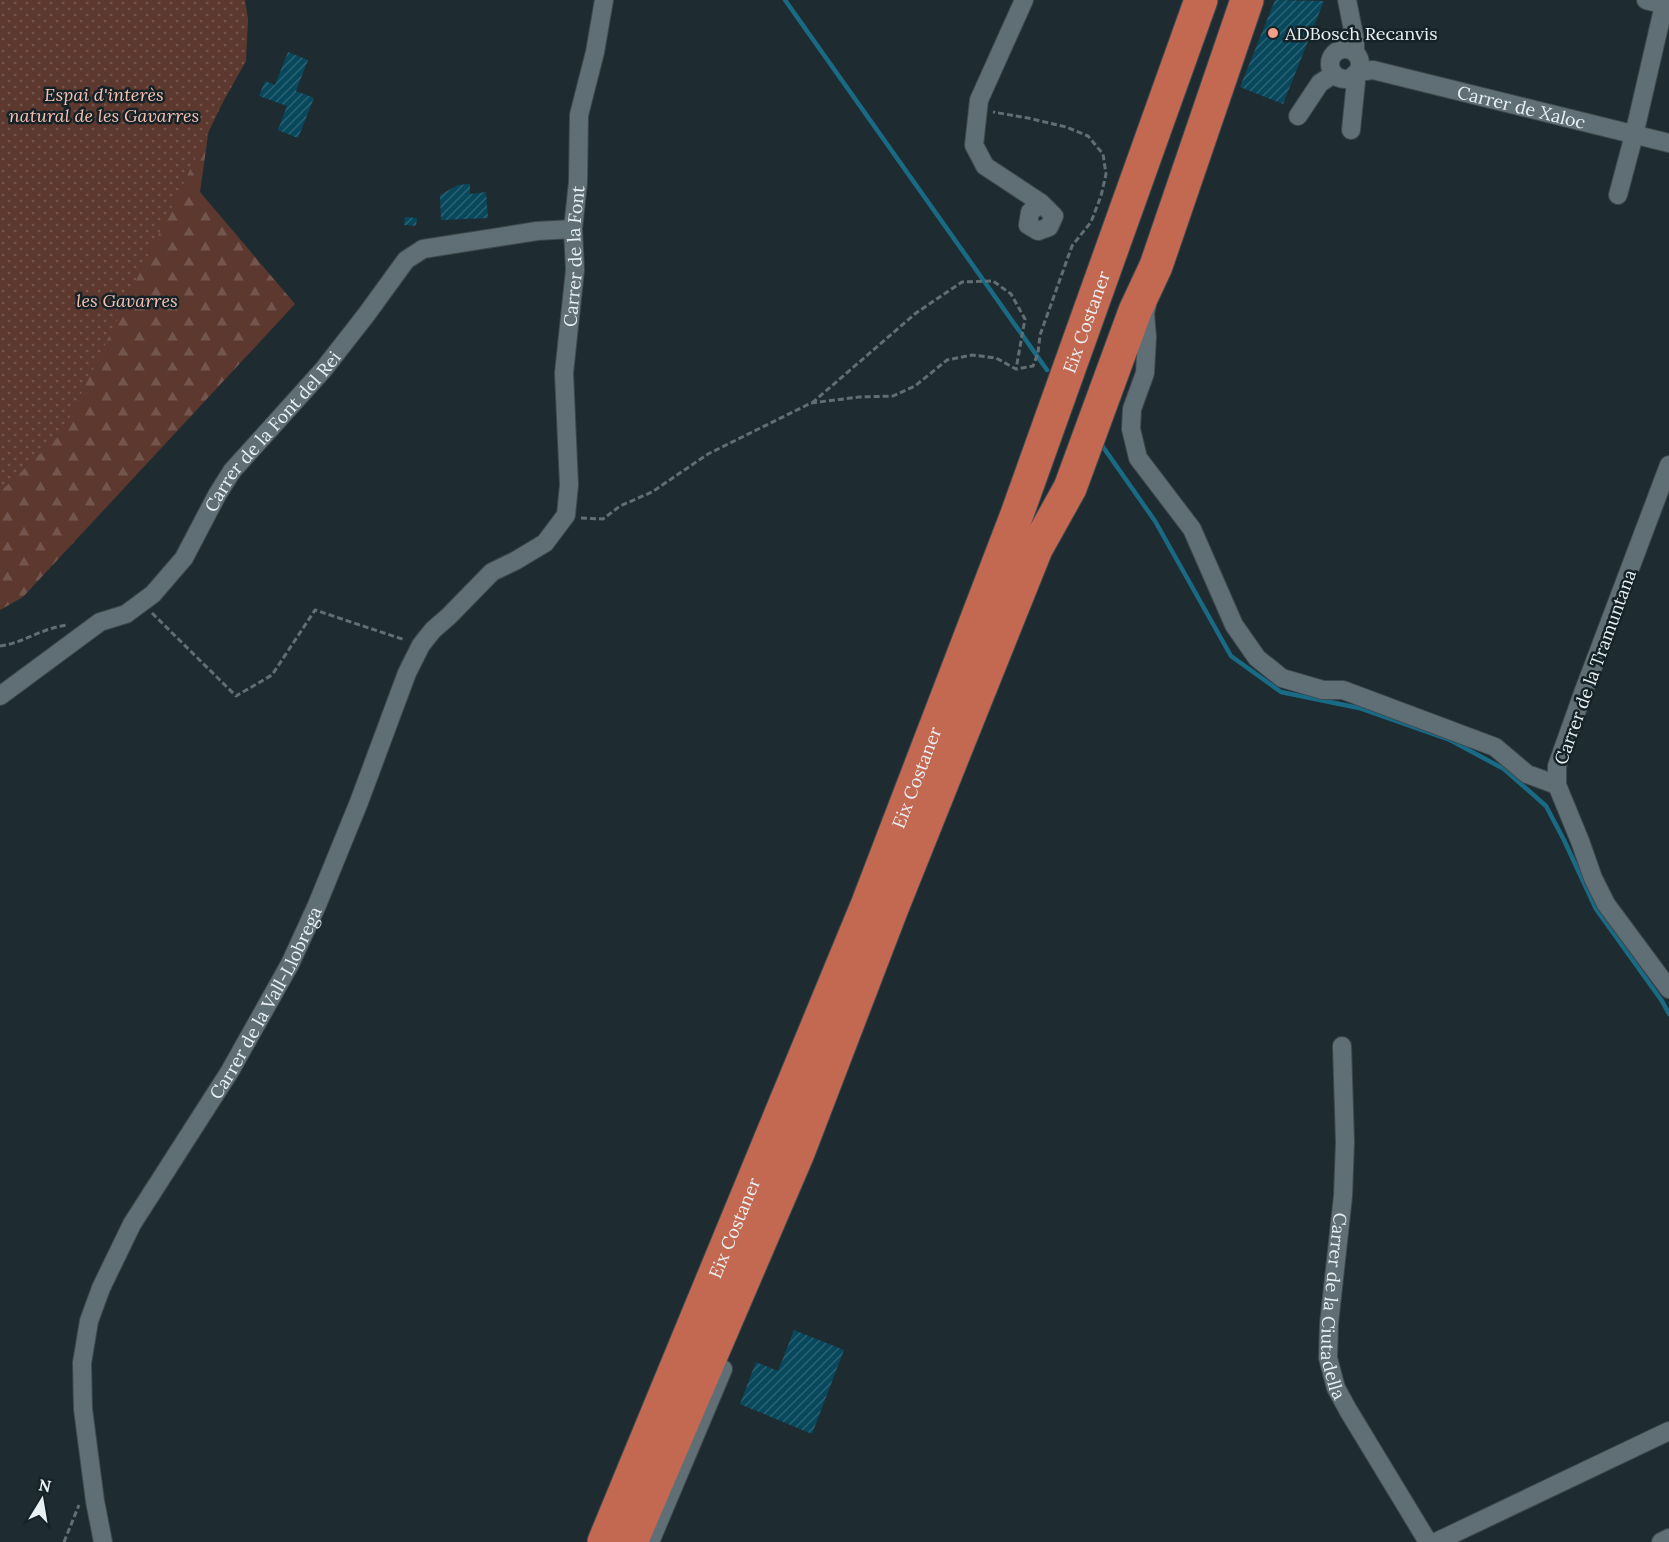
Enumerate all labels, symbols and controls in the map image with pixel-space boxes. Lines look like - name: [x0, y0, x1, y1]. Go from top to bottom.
- place label: ADBosch Recanvis: [1284, 22, 1437, 45]
- marker: ADBosch Recanvis: [1266, 26, 1280, 40]
- street label: Carrer de Xaloc: [1455, 80, 1588, 133]
- park label: Espai d'interès natural de les Gavarres: [9, 83, 199, 127]
- street label: Carrer de la Font: [558, 184, 589, 328]
- street label: Eix Costaner: [1057, 268, 1115, 376]
- park label: les Gavarres: [76, 289, 178, 312]
- street label: Carrer de la Font del Rei: [199, 346, 345, 516]
- street label: Carrer de la Tramuntana: [1549, 566, 1641, 768]
- street label: Eix Costaner: [886, 723, 946, 831]
- street label: Carrer de la Vall-Llobrega: [204, 903, 326, 1103]
- street label: Eix Costaner: [703, 1174, 765, 1281]
- street label: Carrer de la Ciutadella: [1316, 1211, 1353, 1403]
- north arrow: [12, 1470, 72, 1530]
- text: N: [37, 1474, 53, 1496]

